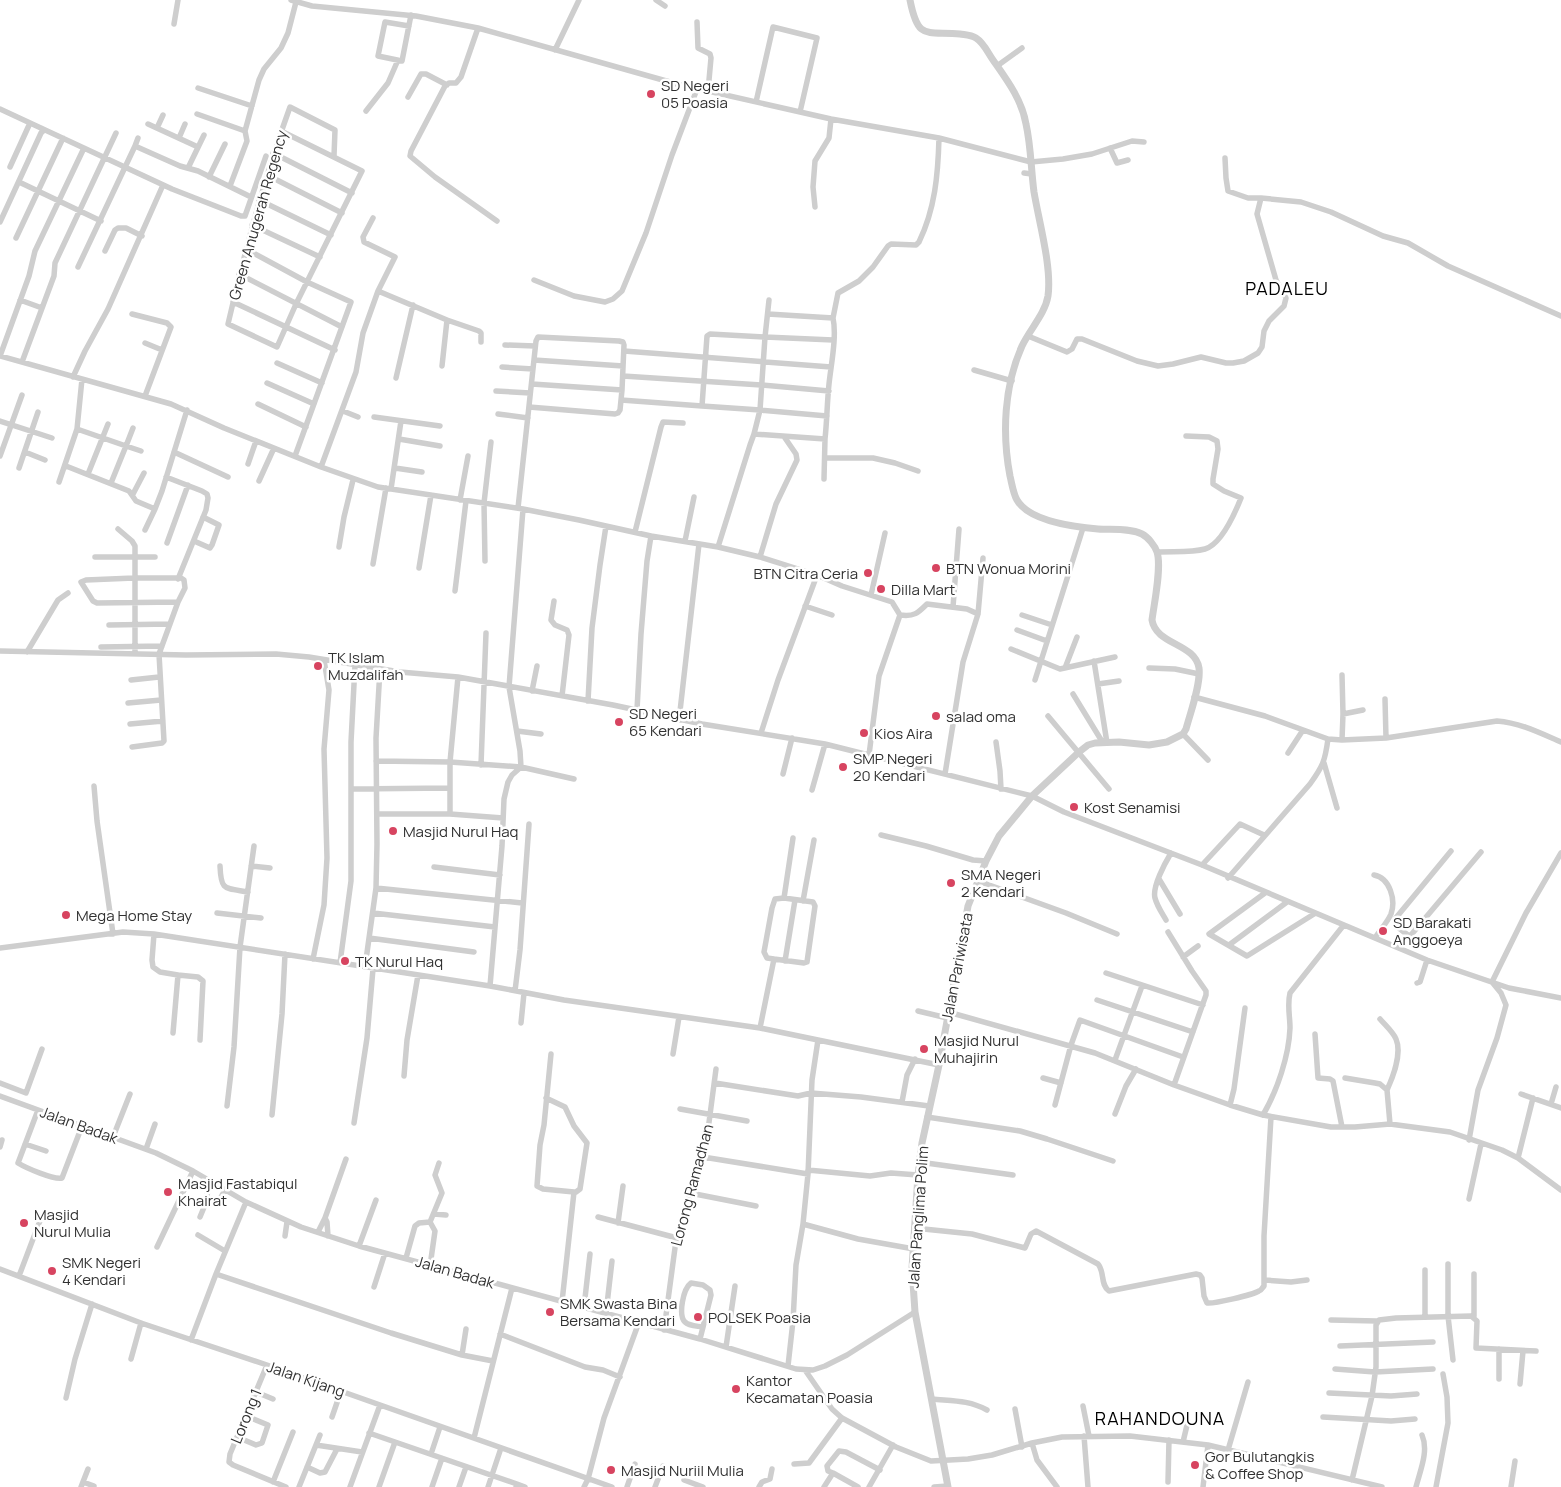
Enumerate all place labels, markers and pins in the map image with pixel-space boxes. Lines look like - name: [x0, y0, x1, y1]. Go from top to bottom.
- place label: SD Negeri 05 Poasia: [661, 75, 729, 113]
- marker: SD Negeri 05 Poasia: [645, 88, 657, 100]
- place label: BTN Wonua Morini: [946, 558, 1071, 579]
- marker: BTN Wonua Morini: [930, 562, 942, 574]
- place label: BTN Citra Ceria: [753, 563, 858, 584]
- marker: BTN Citra Ceria: [862, 567, 874, 579]
- place label: Dilla Mart: [891, 579, 955, 600]
- marker: Dilla Mart: [875, 583, 887, 595]
- place label: TK Islam Muzdalifah: [328, 647, 404, 685]
- marker: TK Islam Muzdalifah: [312, 660, 324, 672]
- place label: SD Negeri 65 Kendari: [629, 703, 702, 741]
- place label: salad oma: [946, 706, 1016, 727]
- marker: salad oma: [930, 710, 942, 722]
- marker: SD Negeri 65 Kendari: [613, 716, 625, 728]
- place label: Kios Aira: [874, 723, 933, 744]
- marker: Kios Aira: [858, 727, 870, 739]
- place label: SMP Negeri 20 Kendari: [853, 748, 933, 786]
- marker: SMP Negeri 20 Kendari: [837, 761, 849, 773]
- place label: Kost Senamisi: [1084, 797, 1181, 818]
- marker: Kost Senamisi: [1068, 801, 1080, 813]
- place label: Masjid Nurul Haq: [403, 821, 518, 842]
- marker: Masjid Nurul Haq: [387, 825, 399, 837]
- place label: SMA Negeri 2 Kendari: [961, 864, 1041, 902]
- marker: SMA Negeri 2 Kendari: [945, 877, 957, 889]
- place label: Mega Home Stay: [76, 905, 192, 926]
- marker: Mega Home Stay: [60, 909, 72, 921]
- place label: SD Barakati Anggoeya: [1393, 912, 1472, 950]
- marker: SD Barakati Anggoeya: [1377, 925, 1389, 937]
- place label: TK Nurul Haq: [355, 951, 443, 972]
- marker: TK Nurul Haq: [339, 955, 351, 967]
- place label: Masjid Nurul Muhajirin: [934, 1030, 1019, 1068]
- marker: Masjid Nurul Muhajirin: [918, 1043, 930, 1055]
- place label: Masjid Fastabiqul Khairat: [178, 1173, 297, 1211]
- marker: Masjid Fastabiqul Khairat: [162, 1186, 174, 1198]
- place label: Masjid Nurul Mulia: [34, 1204, 111, 1242]
- marker: Masjid Nurul Mulia: [18, 1217, 30, 1229]
- place label: SMK Negeri 4 Kendari: [62, 1252, 141, 1290]
- marker: SMK Negeri 4 Kendari: [46, 1265, 58, 1277]
- place label: SMK Swasta Bina Bersama Kendari: [560, 1293, 677, 1331]
- marker: SMK Swasta Bina Bersama Kendari: [544, 1306, 556, 1318]
- place label: POLSEK Poasia: [708, 1307, 811, 1328]
- marker: POLSEK Poasia: [692, 1311, 704, 1323]
- place label: Kantor Kecamatan Poasia: [746, 1370, 873, 1408]
- marker: Kantor Kecamatan Poasia: [730, 1383, 742, 1395]
- place label: Gor Bulutangkis & Coffee Shop: [1205, 1446, 1314, 1484]
- marker: Gor Bulutangkis & Coffee Shop: [1189, 1459, 1201, 1471]
- place label: Masjid Nuriil Mulia: [621, 1460, 744, 1481]
- marker: Masjid Nuriil Mulia: [605, 1464, 617, 1476]

